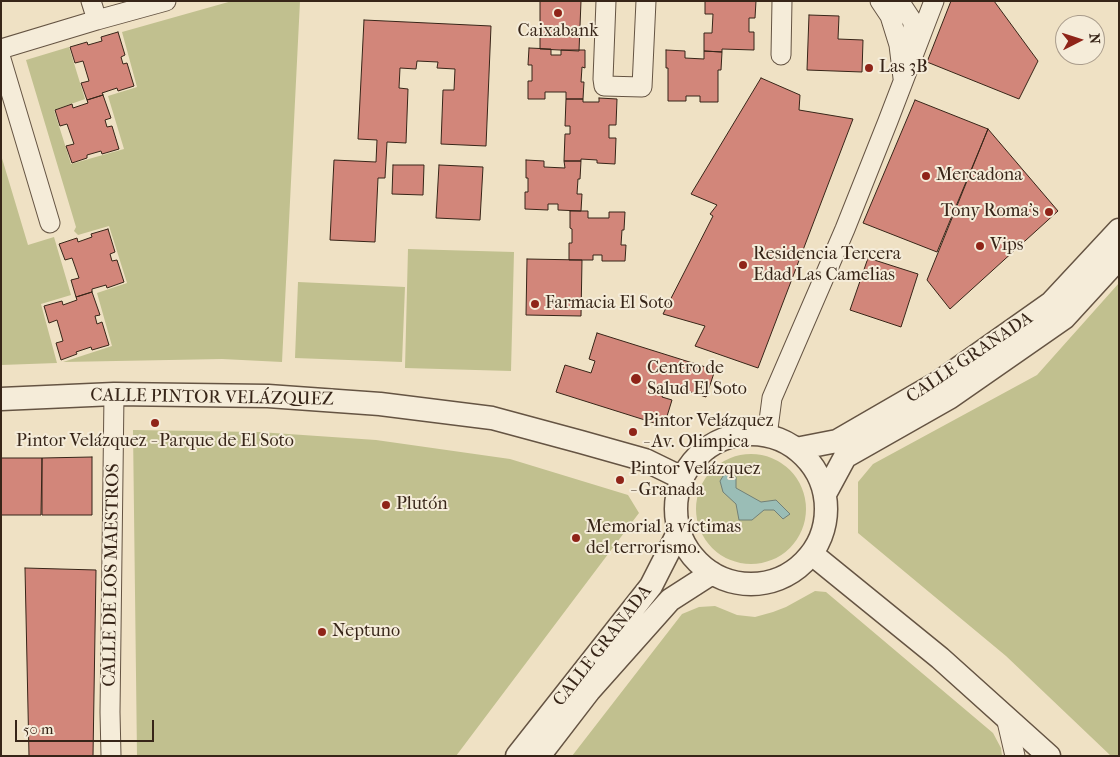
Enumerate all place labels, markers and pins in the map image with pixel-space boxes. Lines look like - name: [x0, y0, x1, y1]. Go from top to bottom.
- marker: Caixabank: [552, 7, 564, 19]
- place label: Caixabank: [518, 21, 598, 43]
- place label: Las 3B: [879, 57, 928, 79]
- marker: Las 3B: [863, 62, 875, 74]
- place label: Mercadona: [936, 165, 1023, 187]
- marker: Mercadona: [920, 170, 932, 182]
- place label: Tony Roma's: [941, 201, 1039, 223]
- marker: Tony Roma's: [1043, 206, 1055, 218]
- place label: Vips: [990, 235, 1023, 257]
- marker: Vips: [974, 240, 986, 252]
- place label: Residencia Tercera Edad Las Camelias: [753, 244, 901, 286]
- marker: Residencia Tercera Edad Las Camelias: [737, 259, 749, 271]
- place label: Farmacia El Soto: [545, 293, 673, 315]
- marker: Farmacia El Soto: [529, 298, 541, 310]
- place label: Centro de Salud El Soto: [647, 358, 747, 400]
- marker: Centro de Salud El Soto: [629, 372, 643, 386]
- place label: Pintor Velázquez - Av. Olimpica: [643, 411, 774, 454]
- marker: Pintor Velázquez - Parque de El Soto: [149, 417, 161, 429]
- marker: Pintor Velázquez - Av. Olimpica: [627, 426, 639, 438]
- place label: Pintor Velázquez - Parque de El Soto: [16, 431, 294, 453]
- place label: Pintor Velázquez - Granada: [630, 459, 761, 502]
- marker: Pintor Velázquez - Granada: [614, 474, 626, 486]
- place label: Plutón: [396, 494, 448, 516]
- marker: Plutón: [380, 499, 392, 511]
- place label: Memorial a víctimas del terrorismo.: [586, 517, 741, 560]
- marker: Memorial a víctimas del terrorismo.: [570, 532, 582, 544]
- place label: Neptuno: [332, 621, 400, 643]
- marker: Neptuno: [316, 626, 328, 638]

